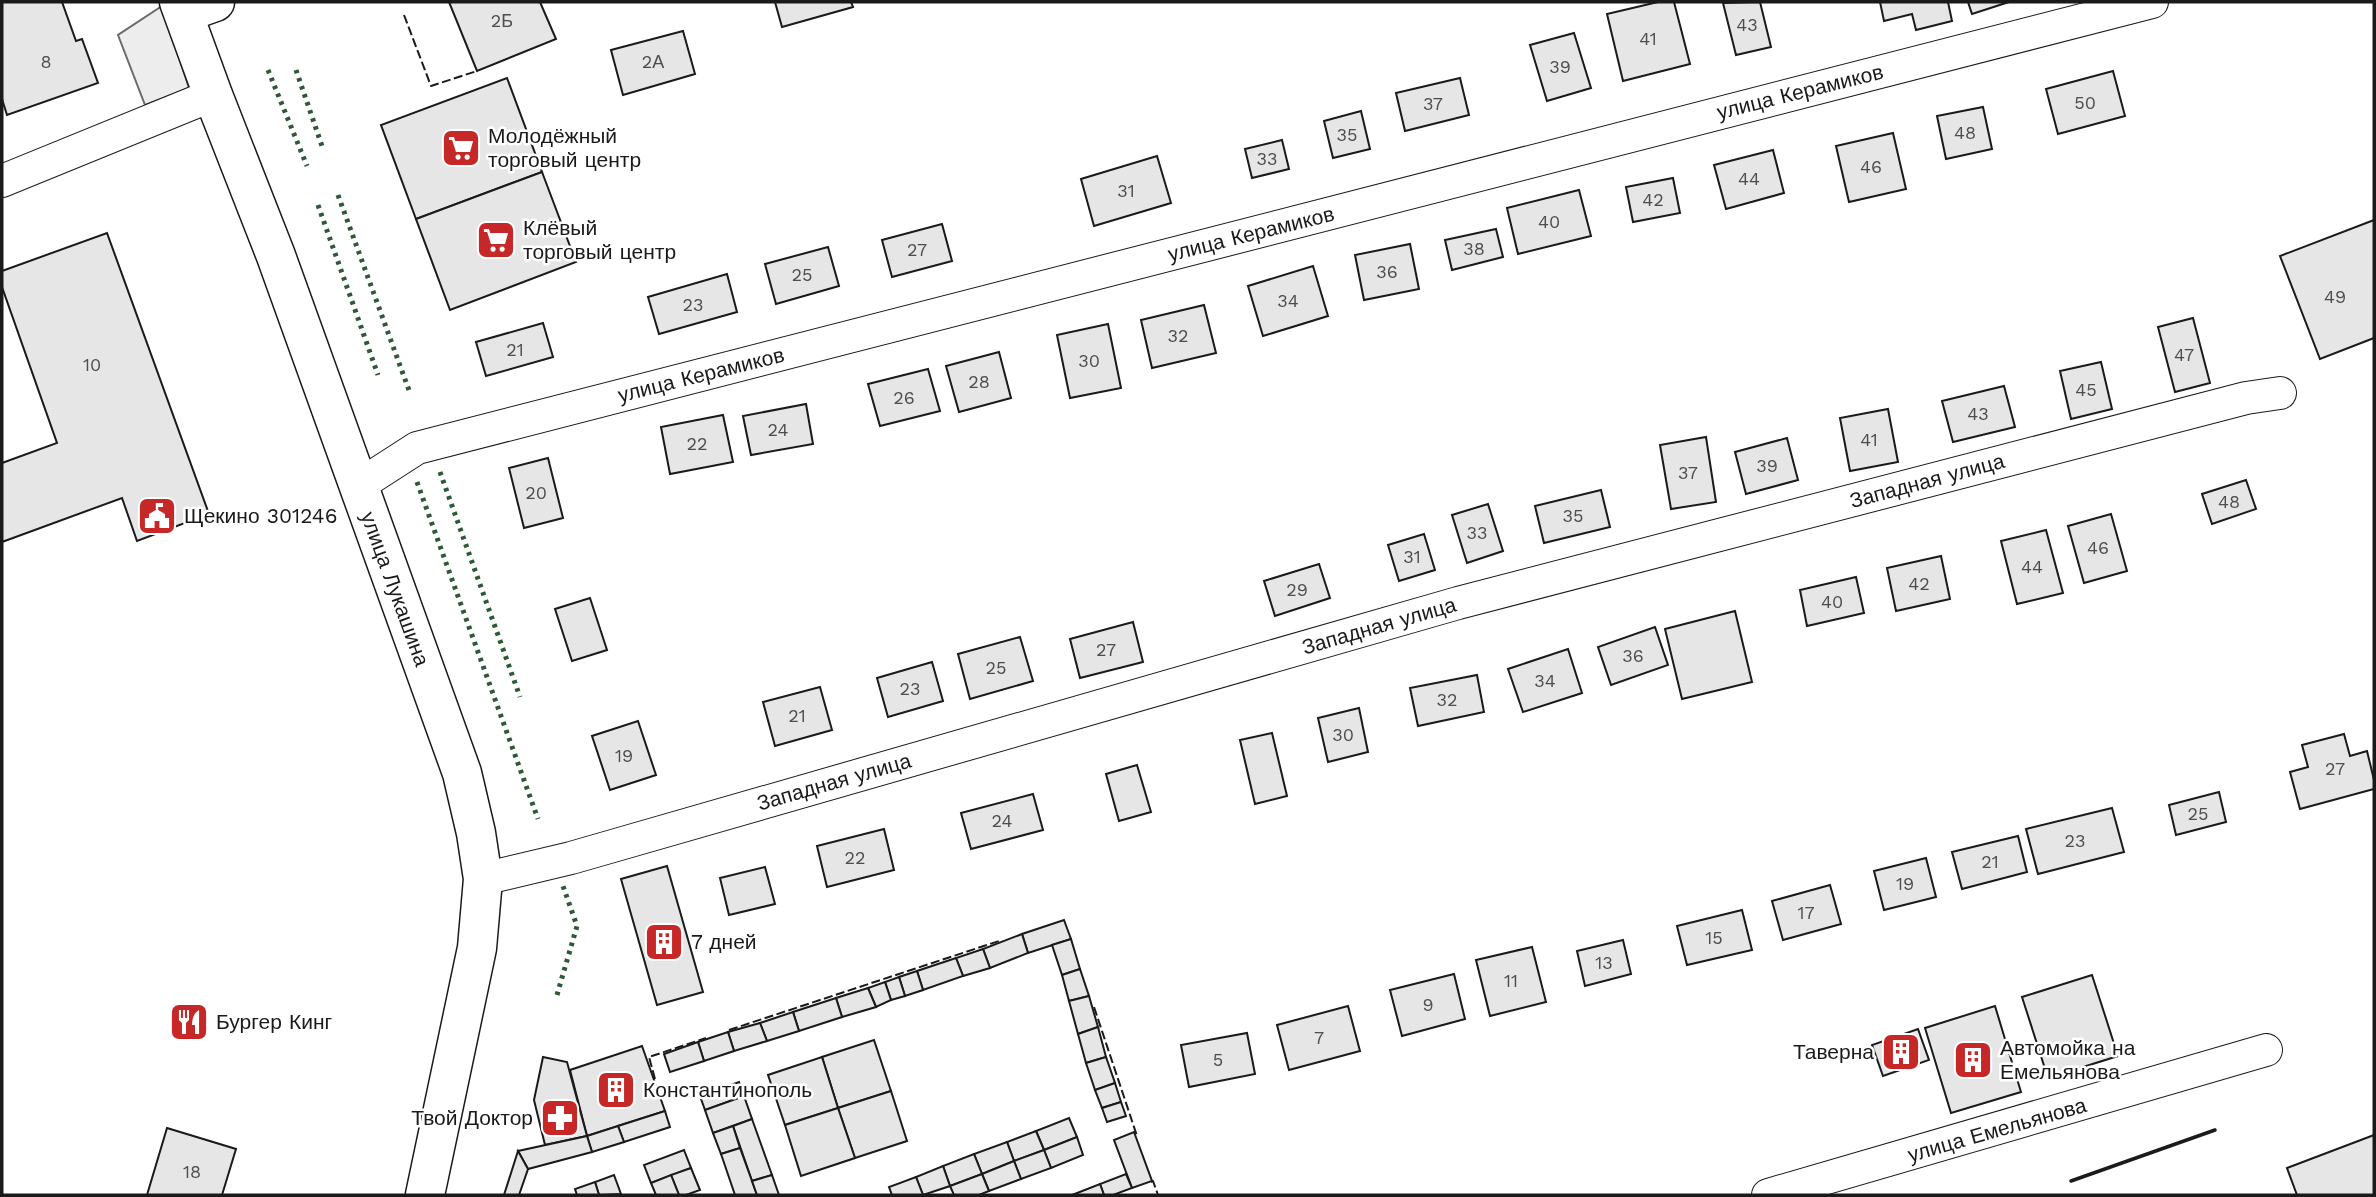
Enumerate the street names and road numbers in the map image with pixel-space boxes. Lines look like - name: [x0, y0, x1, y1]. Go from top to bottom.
- street label: улица Керамиков: [1714, 59, 1886, 124]
- street label: улица Керамиков: [1165, 201, 1337, 266]
- street label: улица Керамиков: [615, 342, 787, 407]
- street label: Западная улица: [1847, 448, 2007, 513]
- street label: улица Лукашина: [356, 508, 435, 670]
- street label: Западная улица: [1299, 591, 1459, 659]
- street label: Западная улица: [754, 747, 914, 815]
- street label: улица Емельянова: [1905, 1092, 2089, 1167]

